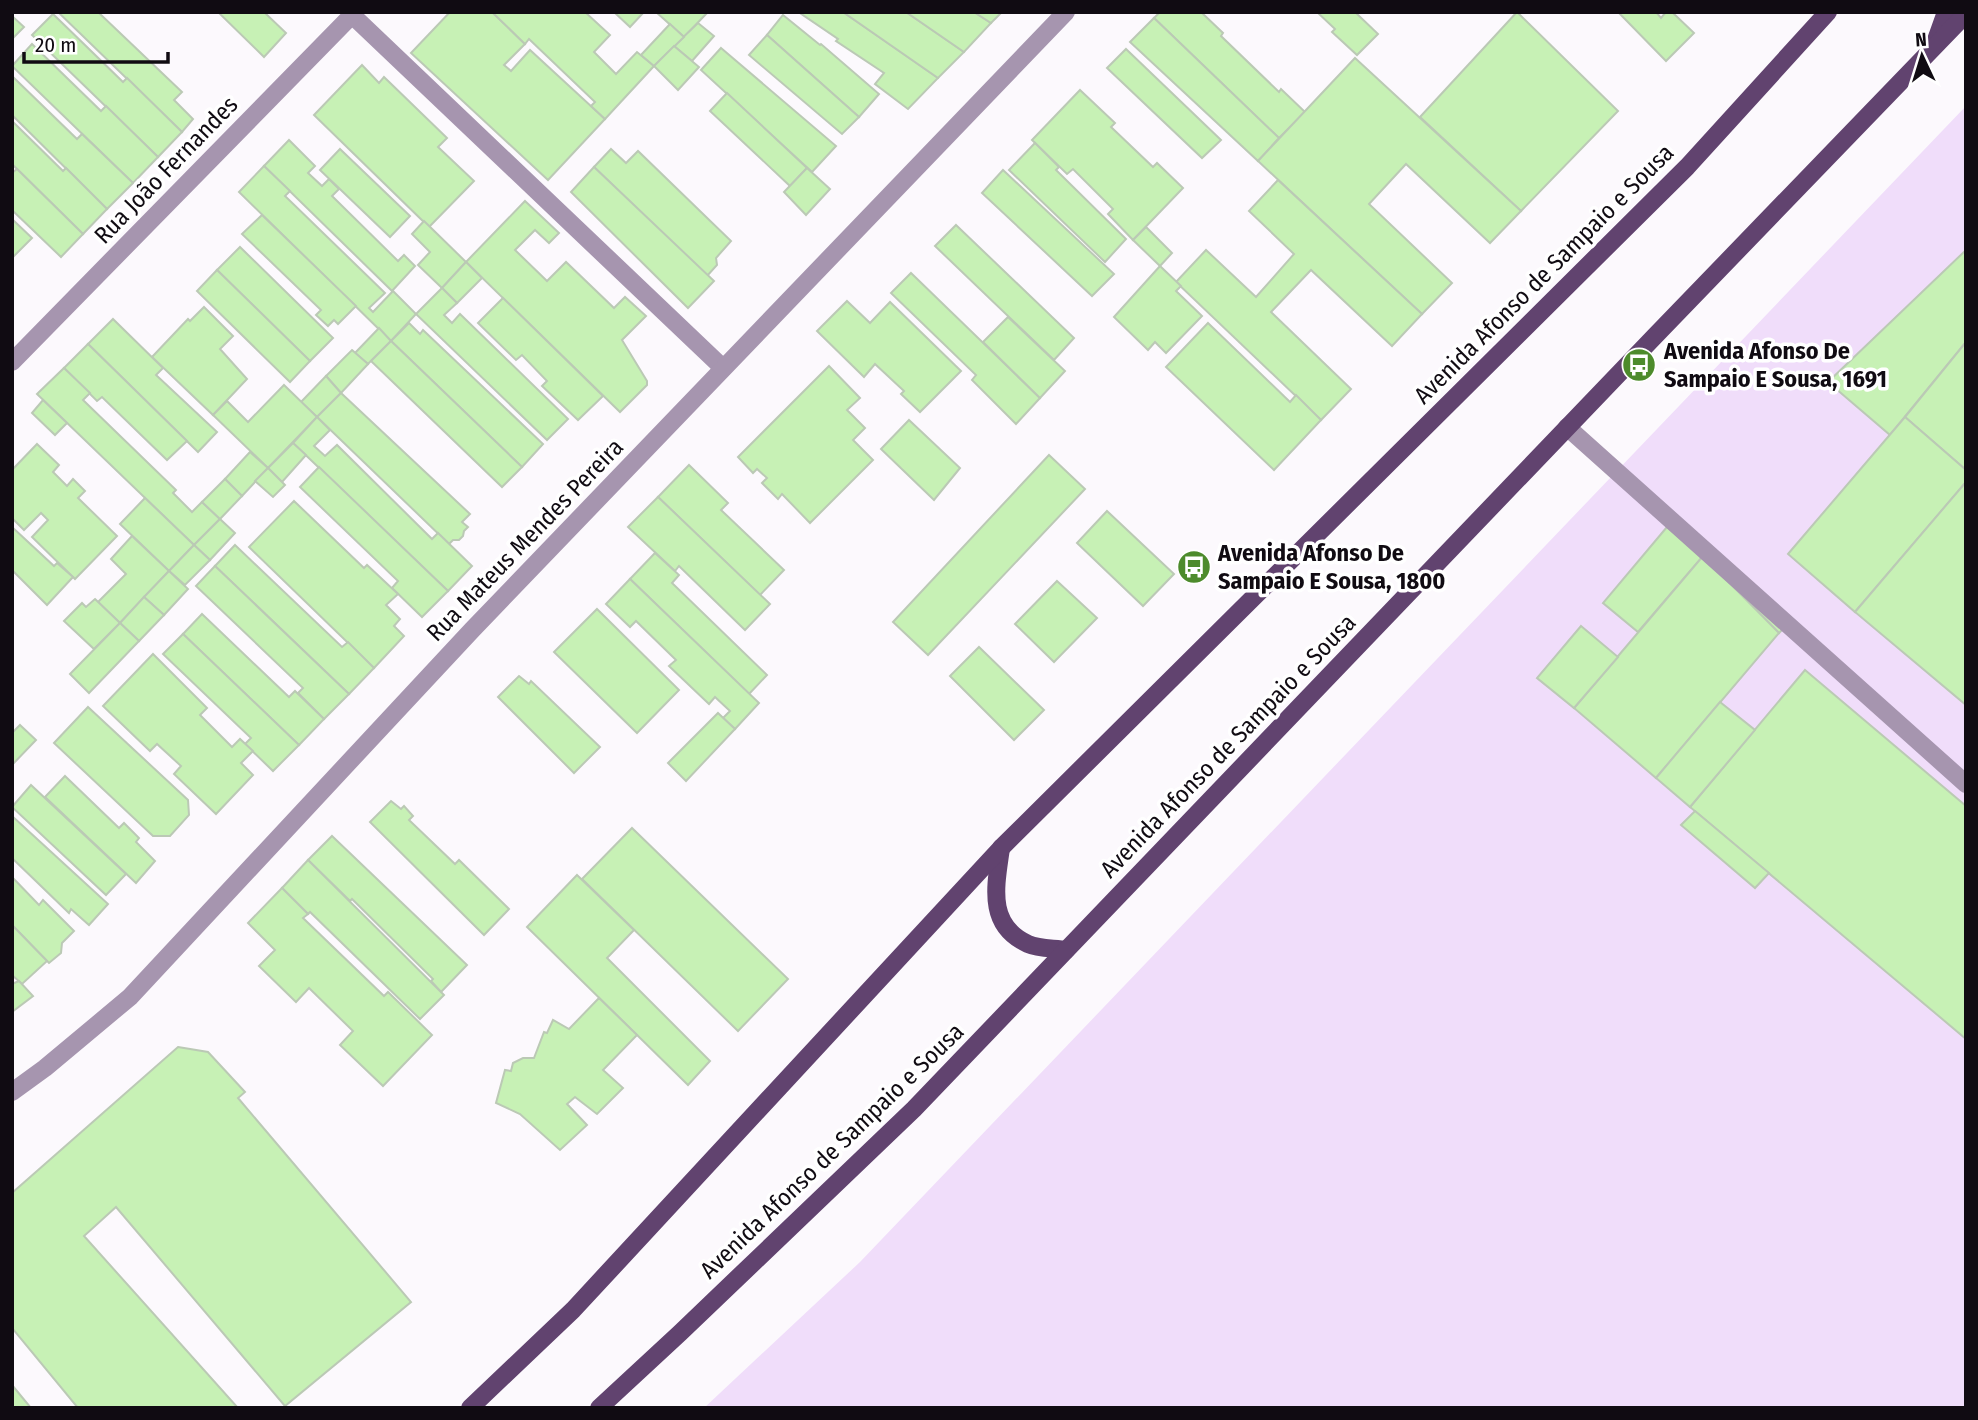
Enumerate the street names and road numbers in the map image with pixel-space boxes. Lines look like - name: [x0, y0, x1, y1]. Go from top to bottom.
- street label: Rua João Fernandes: [89, 91, 243, 249]
- street label: Avenida Afonso de Sampaio e Sousa: [1409, 139, 1679, 409]
- street label: Rua Mateus Mendes Pereira: [421, 433, 629, 647]
- street label: Avenida Afonso de Sampaio e Sousa: [1095, 609, 1361, 883]
- street label: Avenida Afonso de Sampaio e Sousa: [695, 1018, 969, 1284]

